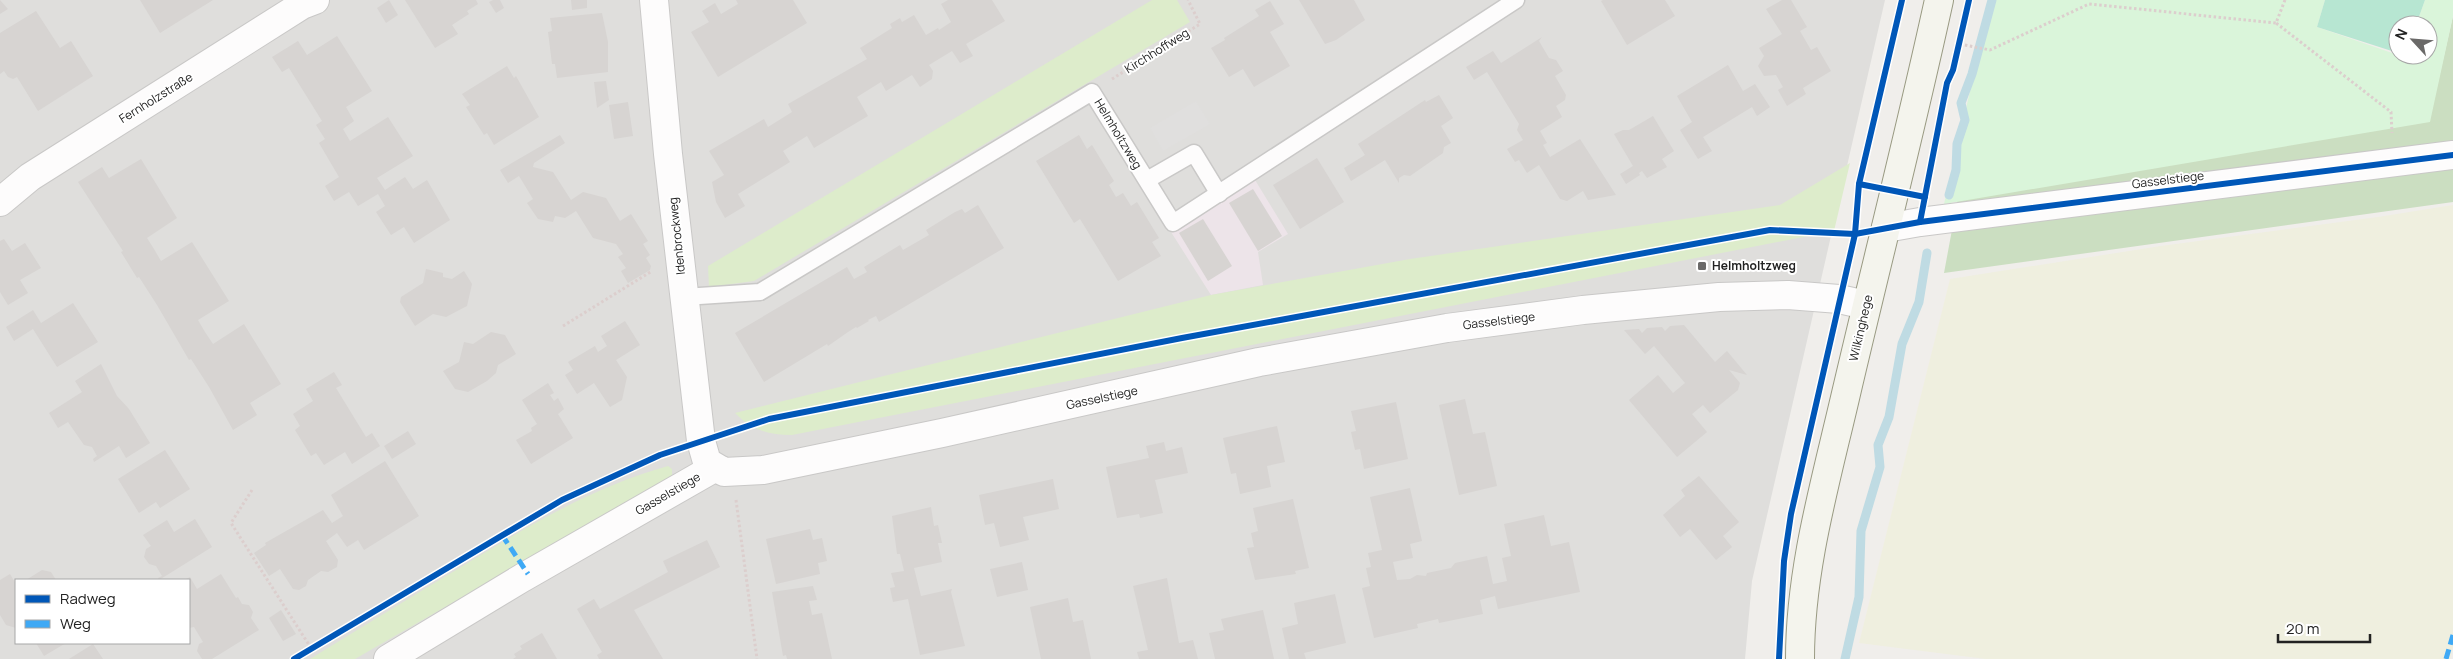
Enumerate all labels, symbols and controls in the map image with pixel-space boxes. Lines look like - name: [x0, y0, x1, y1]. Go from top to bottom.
- north arrow: [2388, 15, 2438, 65]
- street label: Kirchhoffweg: [1121, 24, 1192, 77]
- text: N: [2390, 25, 2412, 43]
- street label: Fernholzstraße: [116, 68, 196, 127]
- street label: Helmholtzweg: [1091, 95, 1146, 172]
- street label: Gasselstiege: [2131, 167, 2205, 192]
- street label: Idenbrockweg: [664, 196, 689, 276]
- place label: Helmholtzweg: [1712, 257, 1796, 274]
- marker: Helmholtzweg: [1696, 260, 1708, 272]
- street label: Wilkinghege: [1845, 293, 1876, 363]
- street label: Gasselstiege: [1462, 308, 1536, 333]
- street label: Gasselstiege: [1065, 382, 1139, 413]
- street label: Gasselstiege: [632, 468, 703, 519]
- legend: [15, 579, 190, 644]
- text: Radweg: [60, 588, 116, 609]
- scale bar: [2278, 612, 2370, 644]
- text: Weg: [60, 613, 91, 634]
- text: 20 m: [2286, 618, 2319, 639]

